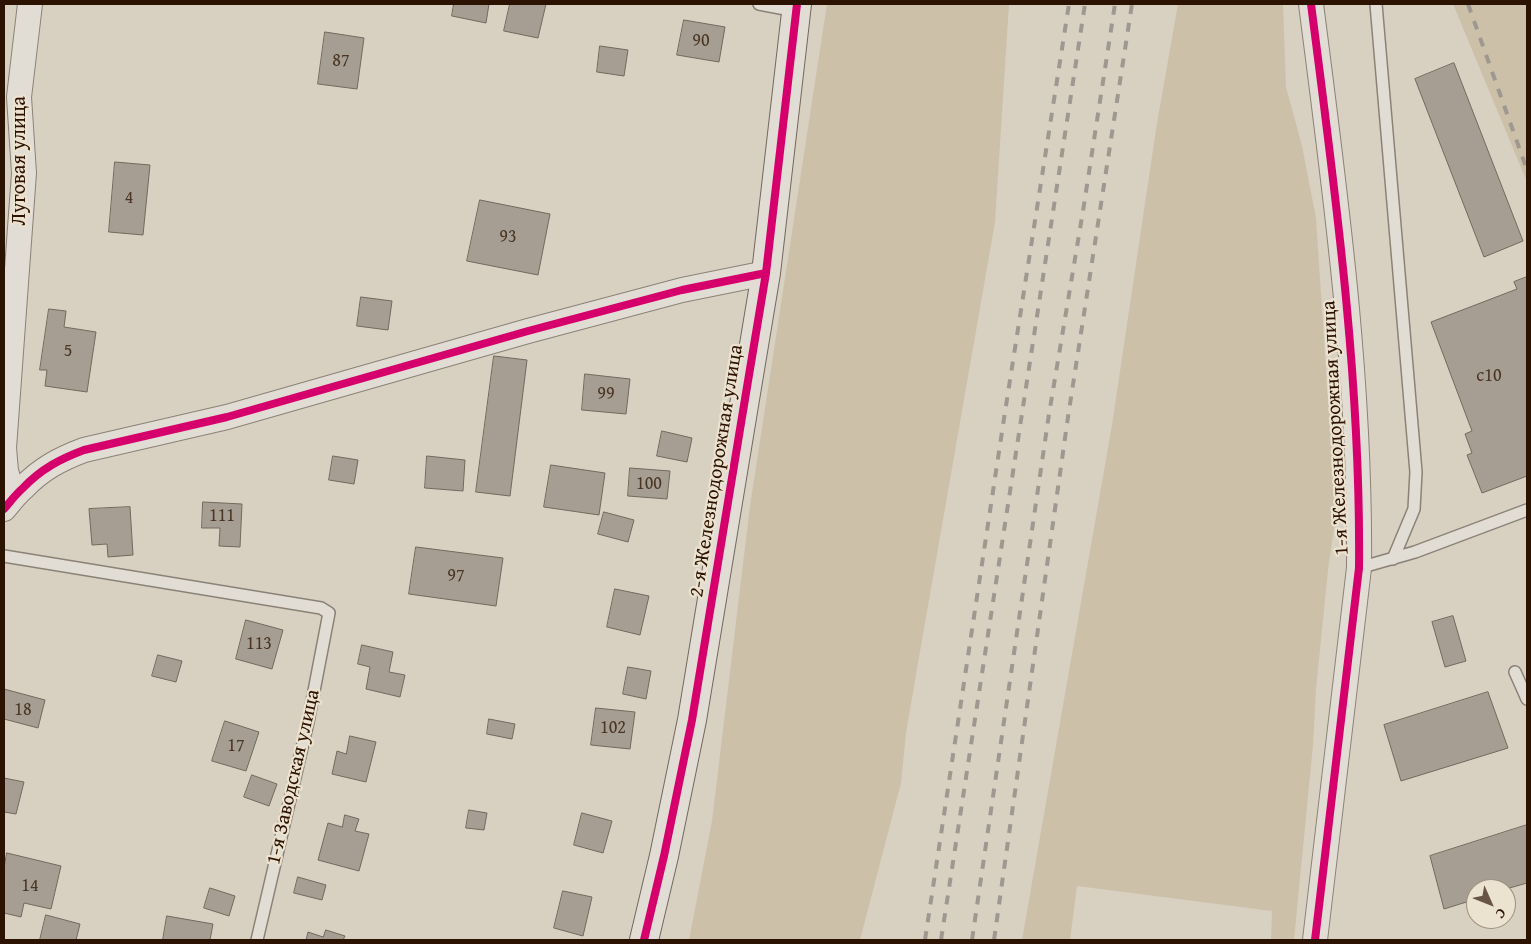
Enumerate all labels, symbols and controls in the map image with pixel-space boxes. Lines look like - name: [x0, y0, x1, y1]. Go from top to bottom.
- house number: 90: [692, 30, 710, 52]
- house number: 87: [332, 50, 350, 72]
- street label: Луговая улица: [8, 96, 32, 226]
- house number: 4: [125, 187, 133, 209]
- house number: 93: [499, 226, 517, 248]
- street label: 1-я Железнодорожная улица: [1317, 300, 1355, 556]
- house number: 5: [64, 340, 72, 362]
- street label: 2-я Железнодорожная улица: [685, 343, 749, 599]
- house number: с10: [1476, 365, 1502, 387]
- house number: 99: [597, 383, 615, 405]
- house number: 100: [636, 473, 662, 495]
- house number: 111: [209, 505, 235, 527]
- house number: 97: [447, 565, 465, 587]
- house number: 113: [246, 633, 272, 655]
- street label: 1-я Заводская улица: [262, 687, 326, 867]
- house number: 18: [14, 699, 32, 721]
- house number: 102: [600, 717, 626, 739]
- house number: 17: [227, 735, 245, 757]
- house number: 14: [21, 875, 39, 897]
- north arrow: [1466, 879, 1516, 929]
- text: С: [1491, 904, 1511, 924]

